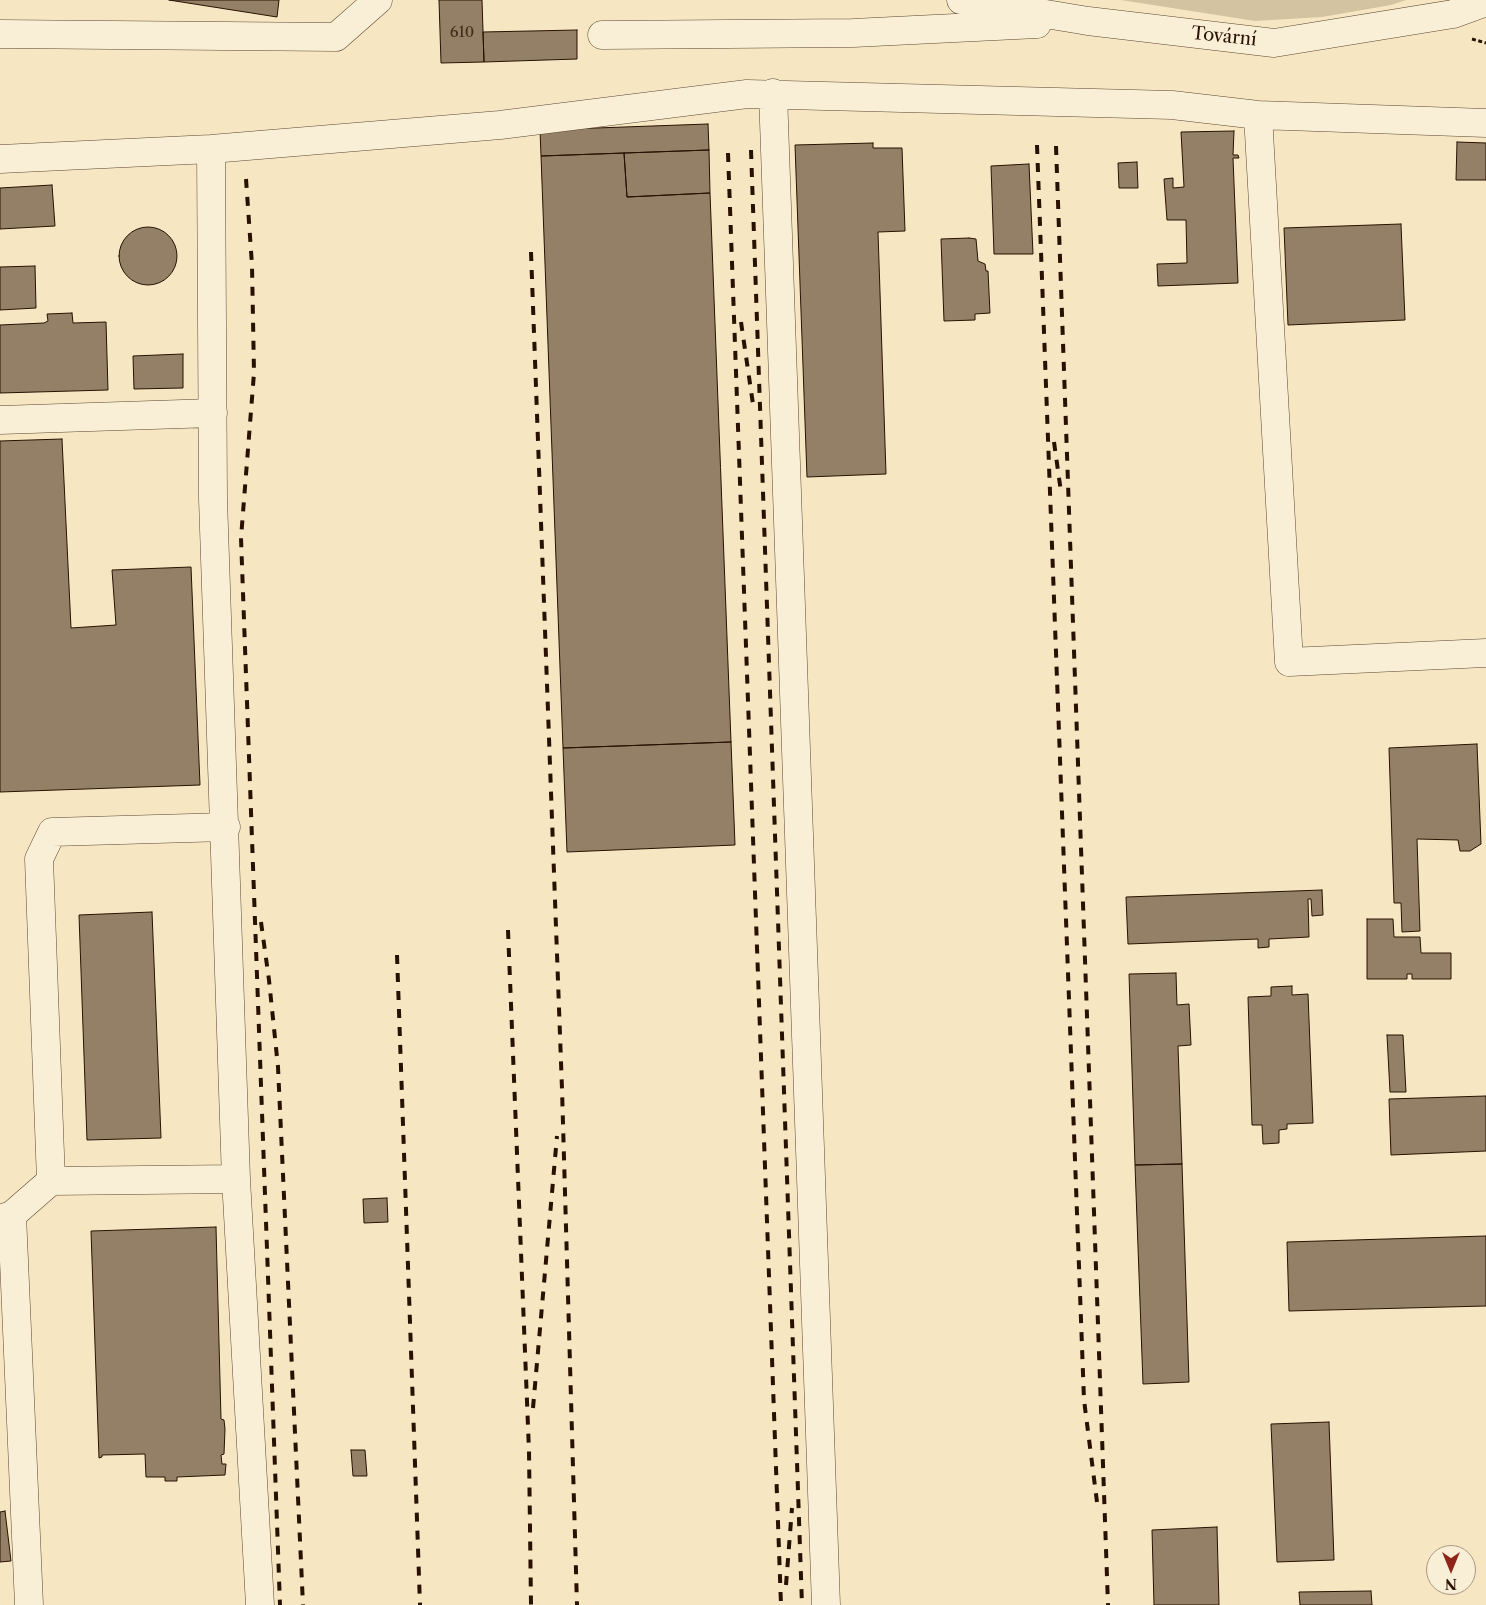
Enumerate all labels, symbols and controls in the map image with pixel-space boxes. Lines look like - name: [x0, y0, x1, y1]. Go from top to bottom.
- street label: Tovární: [1190, 23, 1258, 51]
- house number: 610: [450, 24, 474, 42]
- north arrow: [1426, 1545, 1476, 1595]
- text: N: [1445, 1575, 1457, 1593]

